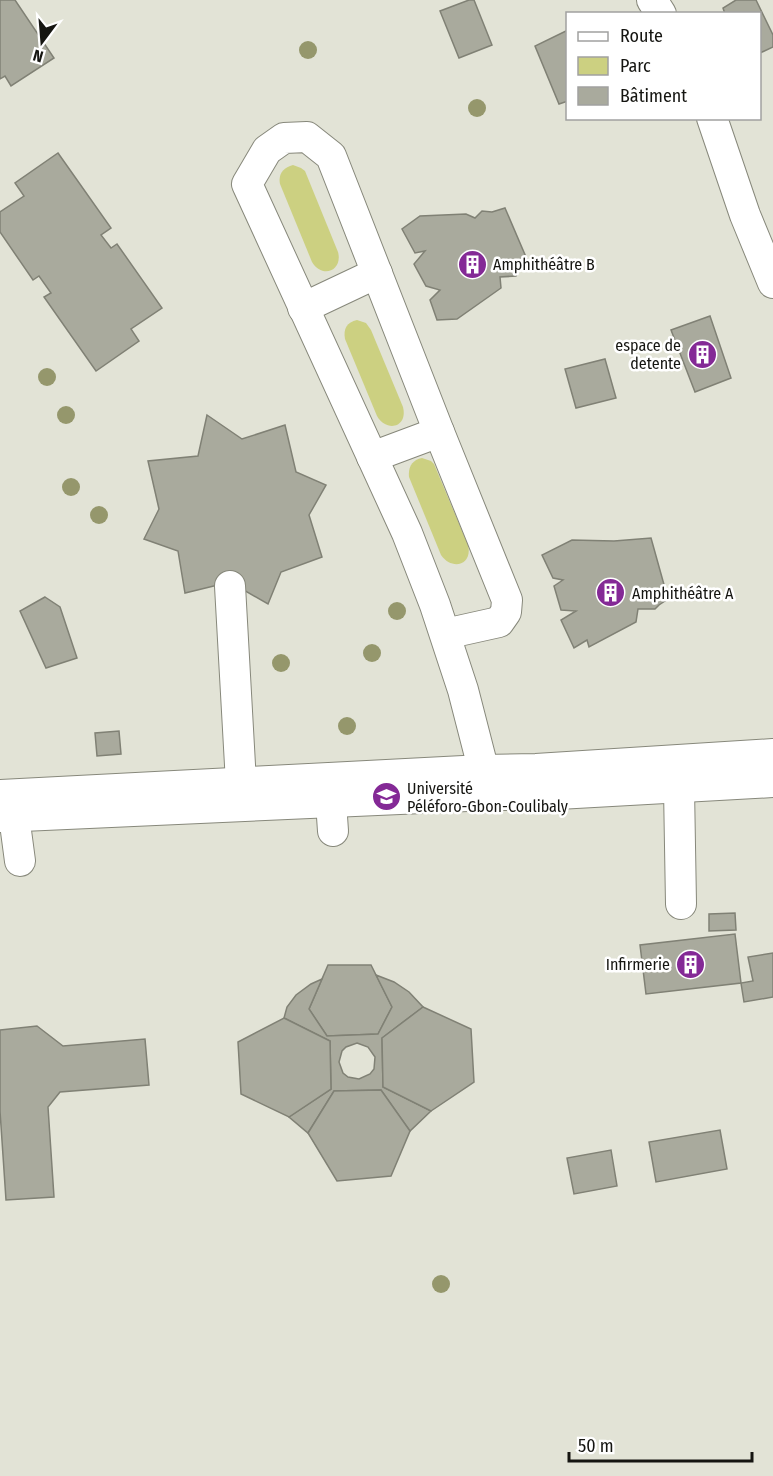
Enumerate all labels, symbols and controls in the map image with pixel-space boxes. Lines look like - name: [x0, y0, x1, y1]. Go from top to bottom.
- north arrow: [12, 12, 72, 72]
- legend: [566, 12, 761, 120]
- text: Route: [620, 25, 663, 47]
- text: N: [31, 45, 45, 66]
- text: Parc: [620, 55, 651, 77]
- text: Bâtiment: [620, 85, 687, 107]
- building icon: Amphithéâtre B: [456, 248, 488, 280]
- place label: Amphithéâtre B: [493, 255, 595, 274]
- place label: espace de detente: [615, 336, 681, 373]
- building icon: espace de detente: [686, 338, 718, 370]
- building icon: Amphithéâtre A: [595, 577, 627, 609]
- place label: Amphithéâtre A: [632, 584, 734, 603]
- place label: Université Péléforo-Gbon-Coulibaly: [407, 779, 569, 816]
- school or university icon: Université Péléforo-Gbon-Coulibaly: [370, 781, 402, 813]
- building icon: Infirmerie: [675, 948, 707, 980]
- place label: Infirmerie: [606, 955, 670, 974]
- scale bar: [569, 1425, 752, 1463]
- text: 50 m: [578, 1435, 614, 1457]

